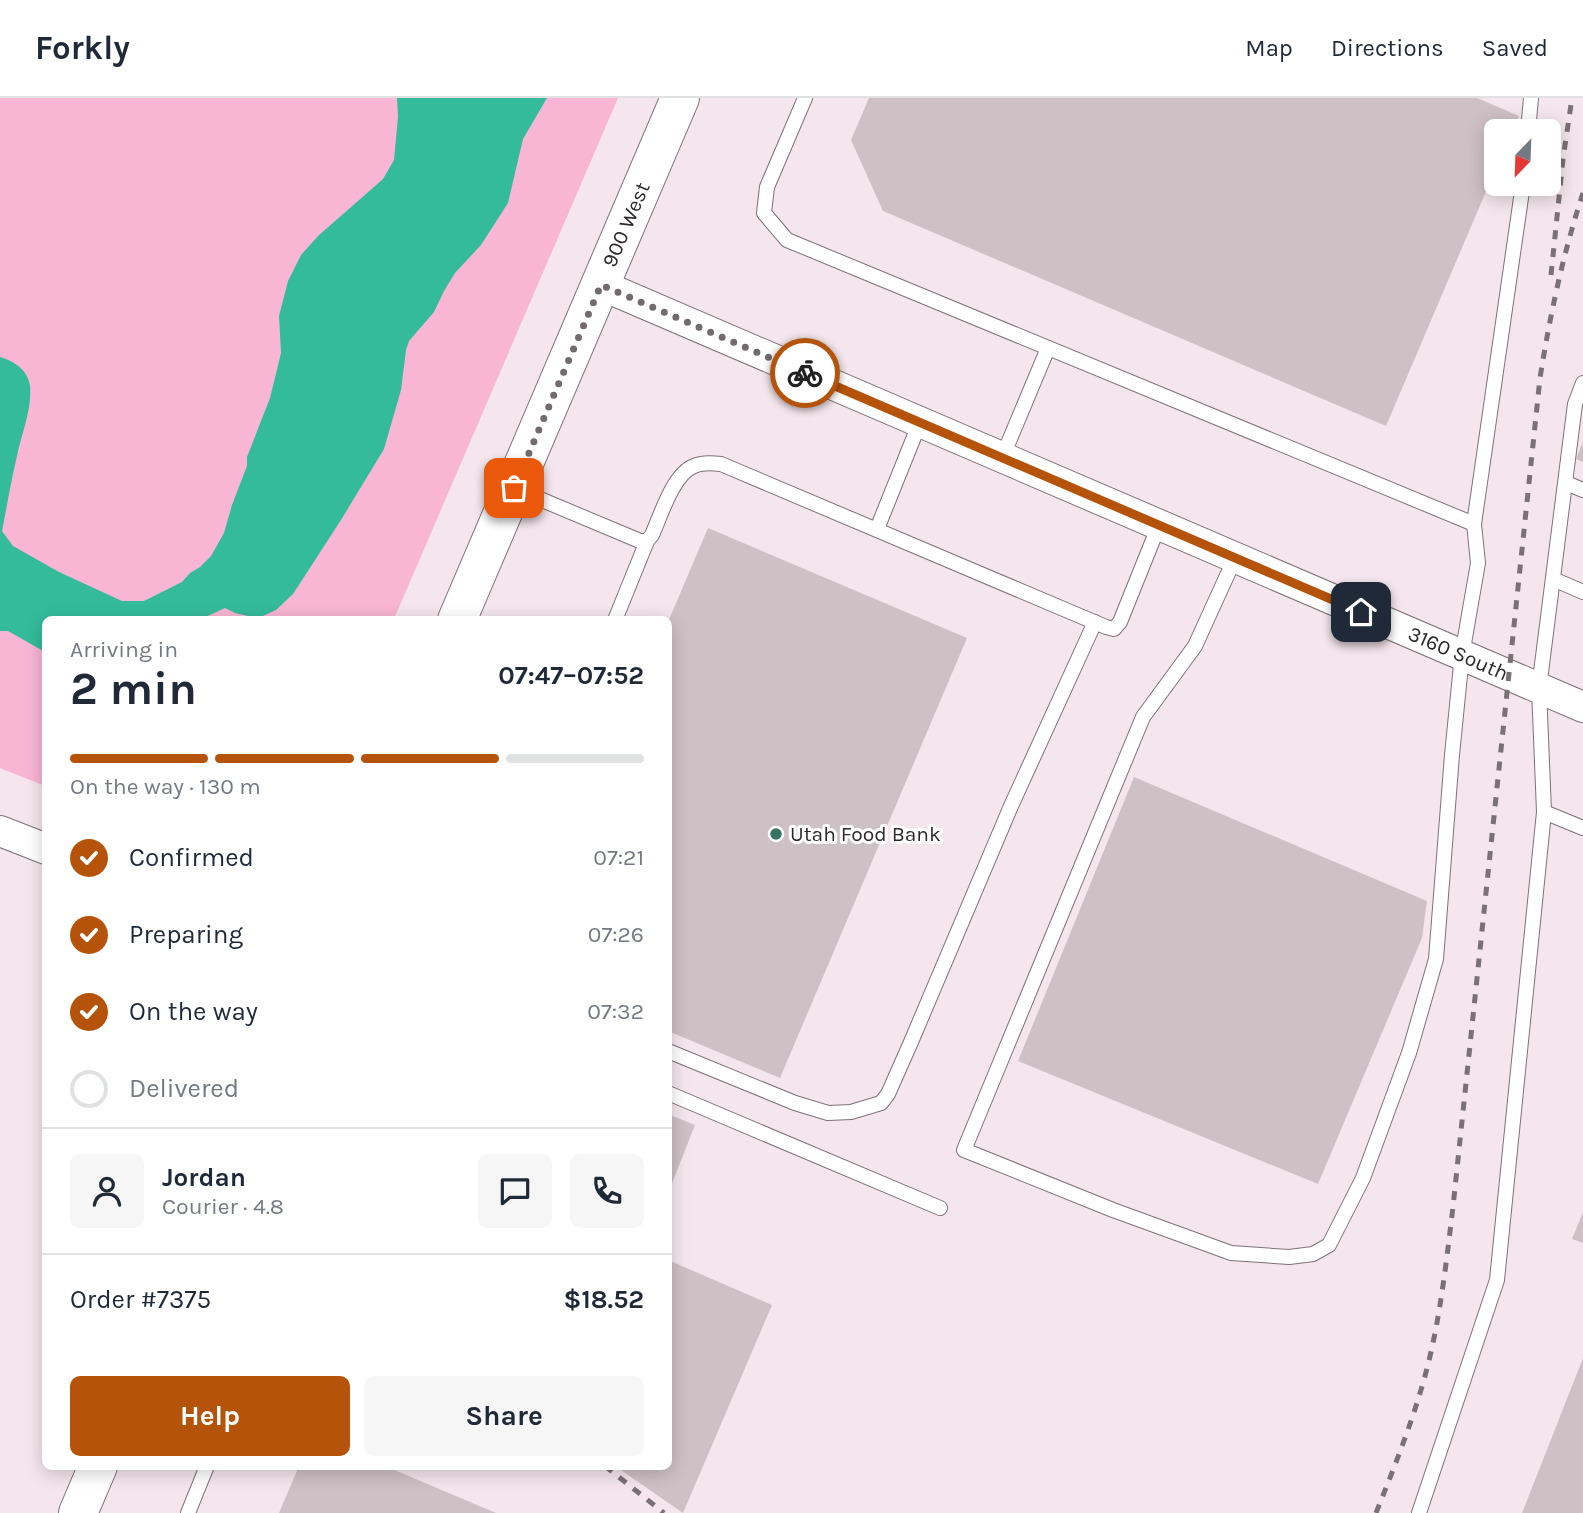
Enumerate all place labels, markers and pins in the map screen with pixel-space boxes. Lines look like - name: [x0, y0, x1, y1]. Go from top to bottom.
- pin: [484, 458, 544, 518]
- pin: [1331, 582, 1391, 642]
- place label: Utah Food Bank: [790, 822, 941, 846]
- marker: Utah Food Bank: [768, 826, 784, 842]

